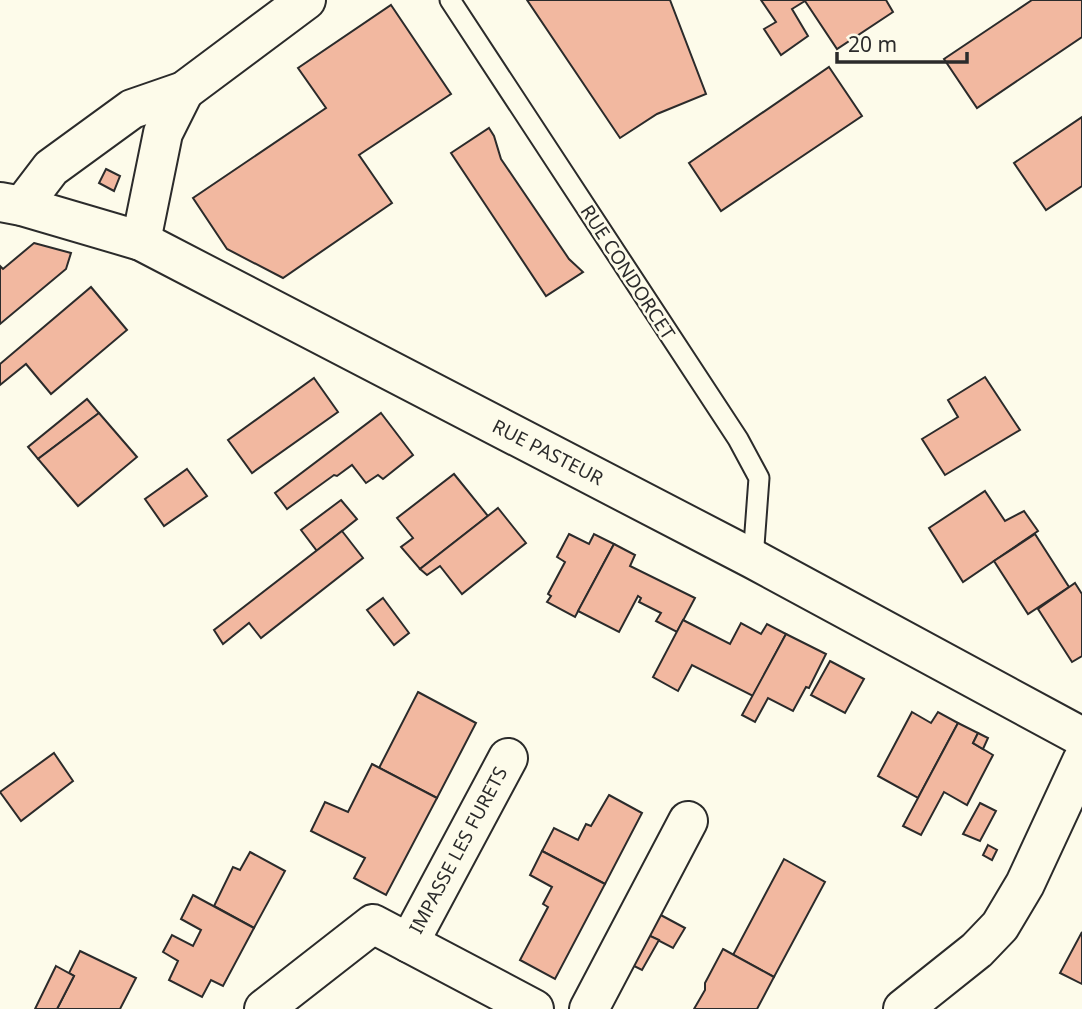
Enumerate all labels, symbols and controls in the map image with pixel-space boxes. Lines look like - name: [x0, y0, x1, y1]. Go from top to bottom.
- scale bar: [837, 21, 967, 65]
- text: 20 m: [848, 30, 897, 58]
- street label: RUE CONDORCET: [575, 200, 682, 345]
- street label: RUE PASTEUR: [488, 413, 608, 491]
- street label: IMPASSE LES FURETS: [403, 762, 513, 938]

